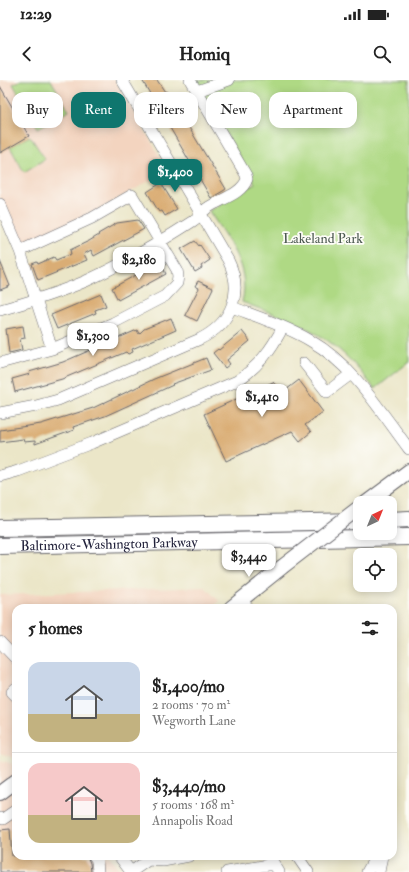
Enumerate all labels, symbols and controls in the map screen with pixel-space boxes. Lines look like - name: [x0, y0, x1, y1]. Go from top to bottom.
- text: 12:29: [20, 5, 52, 24]
- icon: back: [16, 43, 38, 65]
- text: Homiq: [179, 43, 230, 66]
- icon: search: [371, 43, 393, 65]
- chip: Buy: [12, 92, 63, 128]
- chip: Rent: [71, 92, 126, 128]
- chip: Filters: [134, 92, 198, 128]
- chip: New: [206, 92, 261, 128]
- chip: Apartment: [269, 92, 357, 128]
- pin: $1,400: [142, 159, 208, 193]
- text: $1,400: [157, 164, 193, 180]
- park label: Lakeland Park: [283, 230, 363, 247]
- pin: $2,180: [106, 247, 172, 281]
- text: $2,180: [122, 252, 156, 268]
- pin: $1,300: [60, 323, 126, 357]
- text: $1,300: [76, 328, 110, 344]
- pin: $1,410: [229, 384, 295, 418]
- text: $1,410: [245, 389, 279, 405]
- north arrow: [353, 496, 397, 540]
- map controls: [353, 496, 397, 592]
- street label: Baltimore-Washington Parkway: [20, 533, 199, 554]
- pin: $3,440: [216, 544, 282, 578]
- button: locate: [353, 548, 397, 592]
- text: $3,440: [231, 549, 267, 565]
- icon: filters: [359, 617, 381, 639]
- text: 5 homes: [28, 618, 82, 639]
- text: $1,400/mo: [152, 676, 224, 697]
- icon: home: [60, 678, 108, 726]
- text: 2 rooms · 70 m²: [152, 697, 230, 713]
- text: Wegworth Lane: [152, 713, 236, 729]
- text: $3,440/mo: [152, 776, 225, 797]
- icon: home: [60, 779, 108, 827]
- text: 5 rooms · 168 m²: [152, 797, 234, 813]
- text: Annapolis Road: [152, 813, 233, 829]

